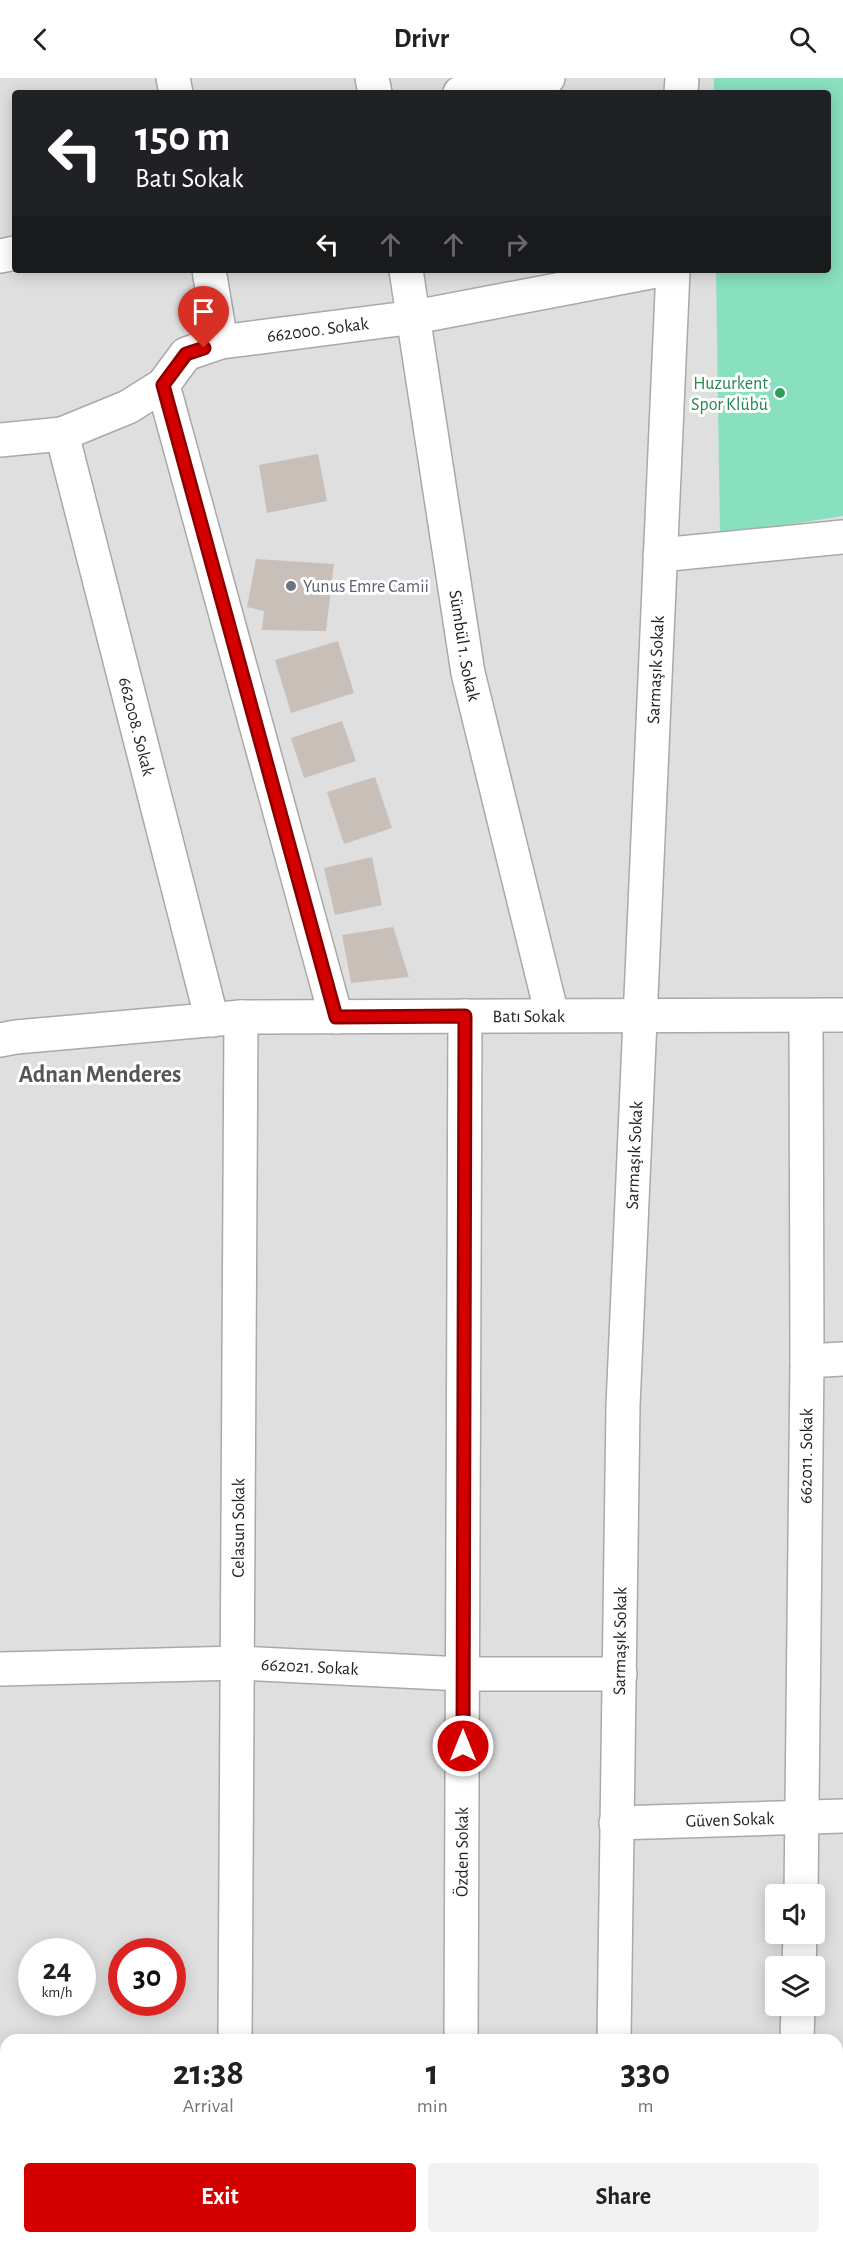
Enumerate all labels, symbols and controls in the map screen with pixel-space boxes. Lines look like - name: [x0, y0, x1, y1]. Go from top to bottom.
- icon: back: [24, 23, 57, 56]
- icon: search: [786, 23, 819, 56]
- text: Drivr: [394, 25, 449, 52]
- icon: left: [36, 114, 114, 192]
- text: 150 m: [135, 116, 230, 158]
- text: Batı Sokak: [135, 165, 244, 192]
- icon: left: [311, 228, 344, 261]
- icon: ahead: [374, 228, 407, 261]
- icon: ahead: [437, 228, 470, 261]
- icon: right: [500, 228, 533, 261]
- pin: [178, 286, 229, 348]
- icon: arrive: [187, 295, 220, 328]
- street label: 662000. Sokak: [266, 315, 370, 346]
- place label: Huzurkent Spor Klübü: [691, 375, 768, 414]
- marker: Huzurkent Spor Klübü: [773, 386, 787, 400]
- place label: Yunus Emre Camii: [303, 578, 429, 596]
- marker: Yunus Emre Camii: [284, 579, 298, 593]
- street label: Sümbül 1. Sokak: [445, 589, 483, 704]
- street label: Sarmaşık Sokak: [645, 614, 668, 724]
- street label: 662008. Sokak: [115, 676, 157, 779]
- street label: Batı Sokak: [493, 1008, 566, 1026]
- district label: Adnan Menderes: [19, 1063, 181, 1087]
- street label: Sarmaşık Sokak: [624, 1100, 646, 1210]
- street label: 662011. Sokak: [797, 1407, 816, 1504]
- street label: Celasun Sokak: [230, 1477, 248, 1578]
- street label: Sarmaşık Sokak: [611, 1586, 630, 1695]
- street label: 662021. Sokak: [261, 1656, 360, 1679]
- position arrow: [431, 1714, 495, 1778]
- street label: Özden Sokak: [452, 1806, 472, 1897]
- street label: Güven Sokak: [685, 1810, 775, 1831]
- map controls: [765, 1884, 825, 2016]
- button: sound: [765, 1884, 825, 1944]
- speed limit sign: 30: [108, 1938, 186, 2016]
- text: 24: [42, 1955, 72, 1985]
- button: layers: [765, 1956, 825, 2016]
- text: km/h: [42, 1985, 72, 2000]
- text: 21:38: [173, 2055, 244, 2091]
- text: 1: [426, 2055, 439, 2091]
- text: 330: [621, 2055, 670, 2091]
- text: Arrival: [183, 2096, 234, 2116]
- text: min: [417, 2096, 448, 2116]
- text: m: [637, 2096, 653, 2116]
- button: Exit: [24, 2163, 416, 2232]
- button: Share: [428, 2163, 819, 2232]

